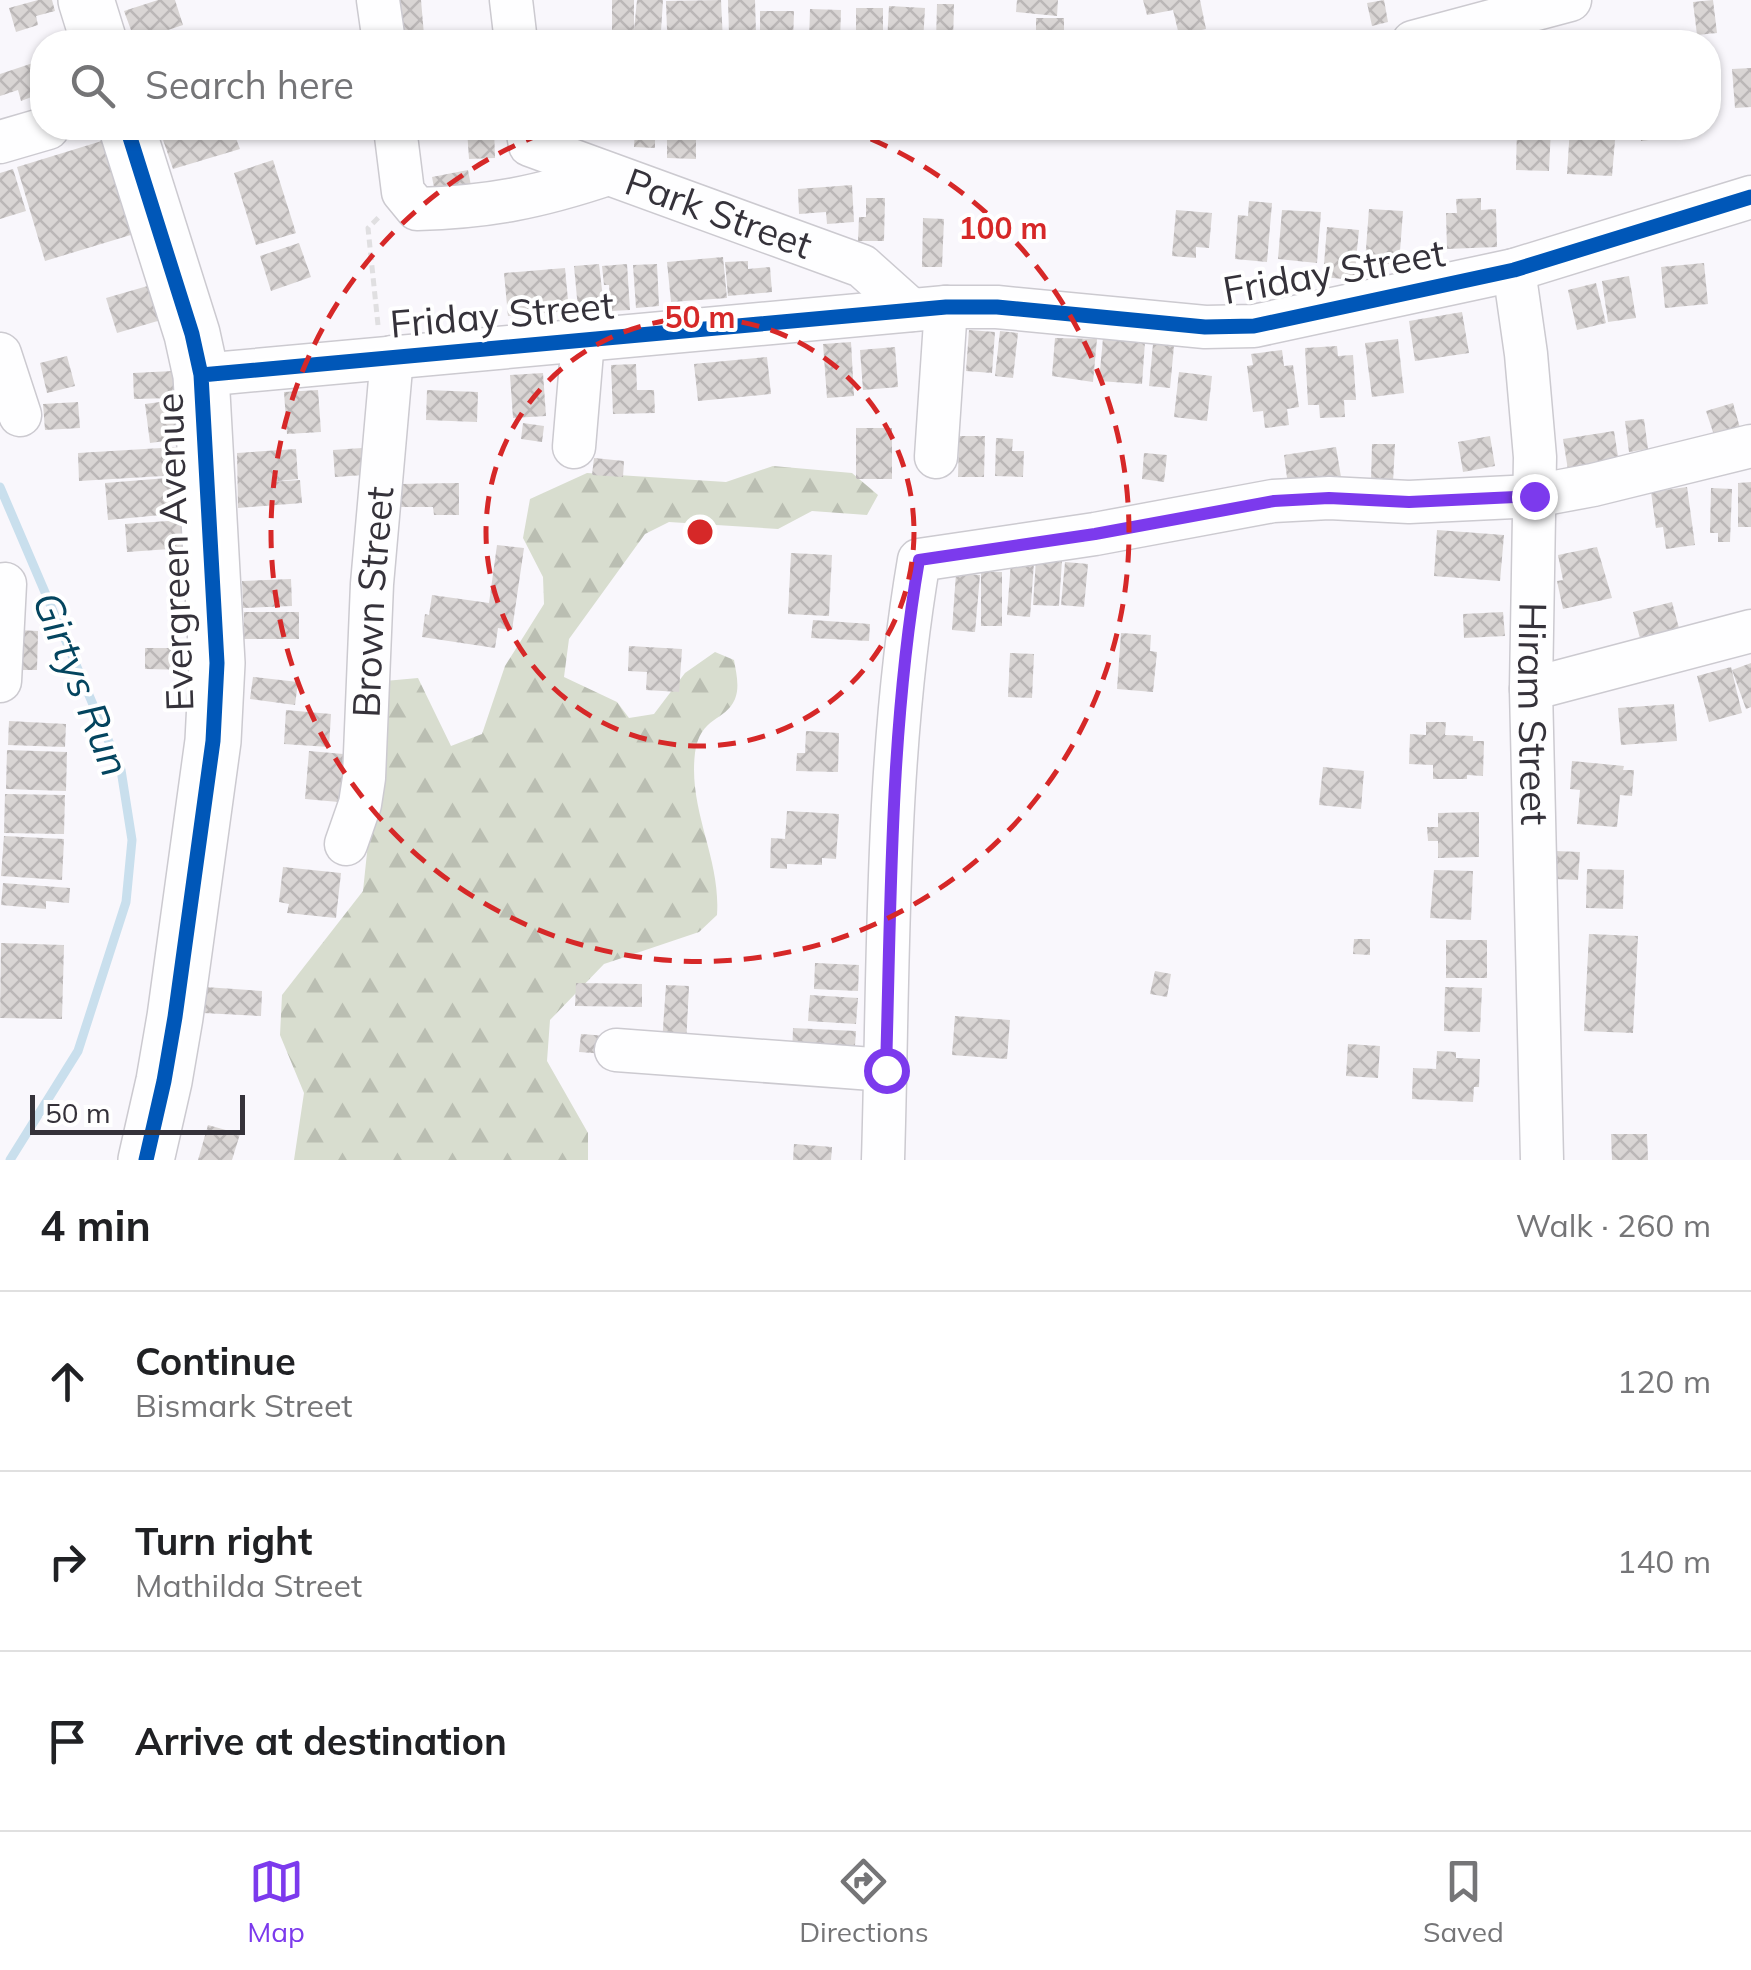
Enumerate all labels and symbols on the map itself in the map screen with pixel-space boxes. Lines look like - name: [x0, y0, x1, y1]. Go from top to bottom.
- street label: Park Street: [619, 157, 819, 269]
- text: 100 m: [958, 209, 1048, 247]
- street label: Friday Street: [1219, 228, 1448, 314]
- street label: Friday Street: [388, 280, 616, 348]
- text: 50 m: [664, 298, 736, 336]
- street label: Evergreen Avenue: [144, 392, 204, 712]
- route end: [1512, 474, 1558, 520]
- street label: Brown Street: [342, 484, 403, 718]
- centre of rings: [682, 514, 718, 550]
- water label: Girtys Run: [22, 584, 141, 783]
- street label: Hiram Street: [1508, 602, 1559, 826]
- route start: [864, 1048, 910, 1094]
- scale bar: [30, 1090, 245, 1134]

